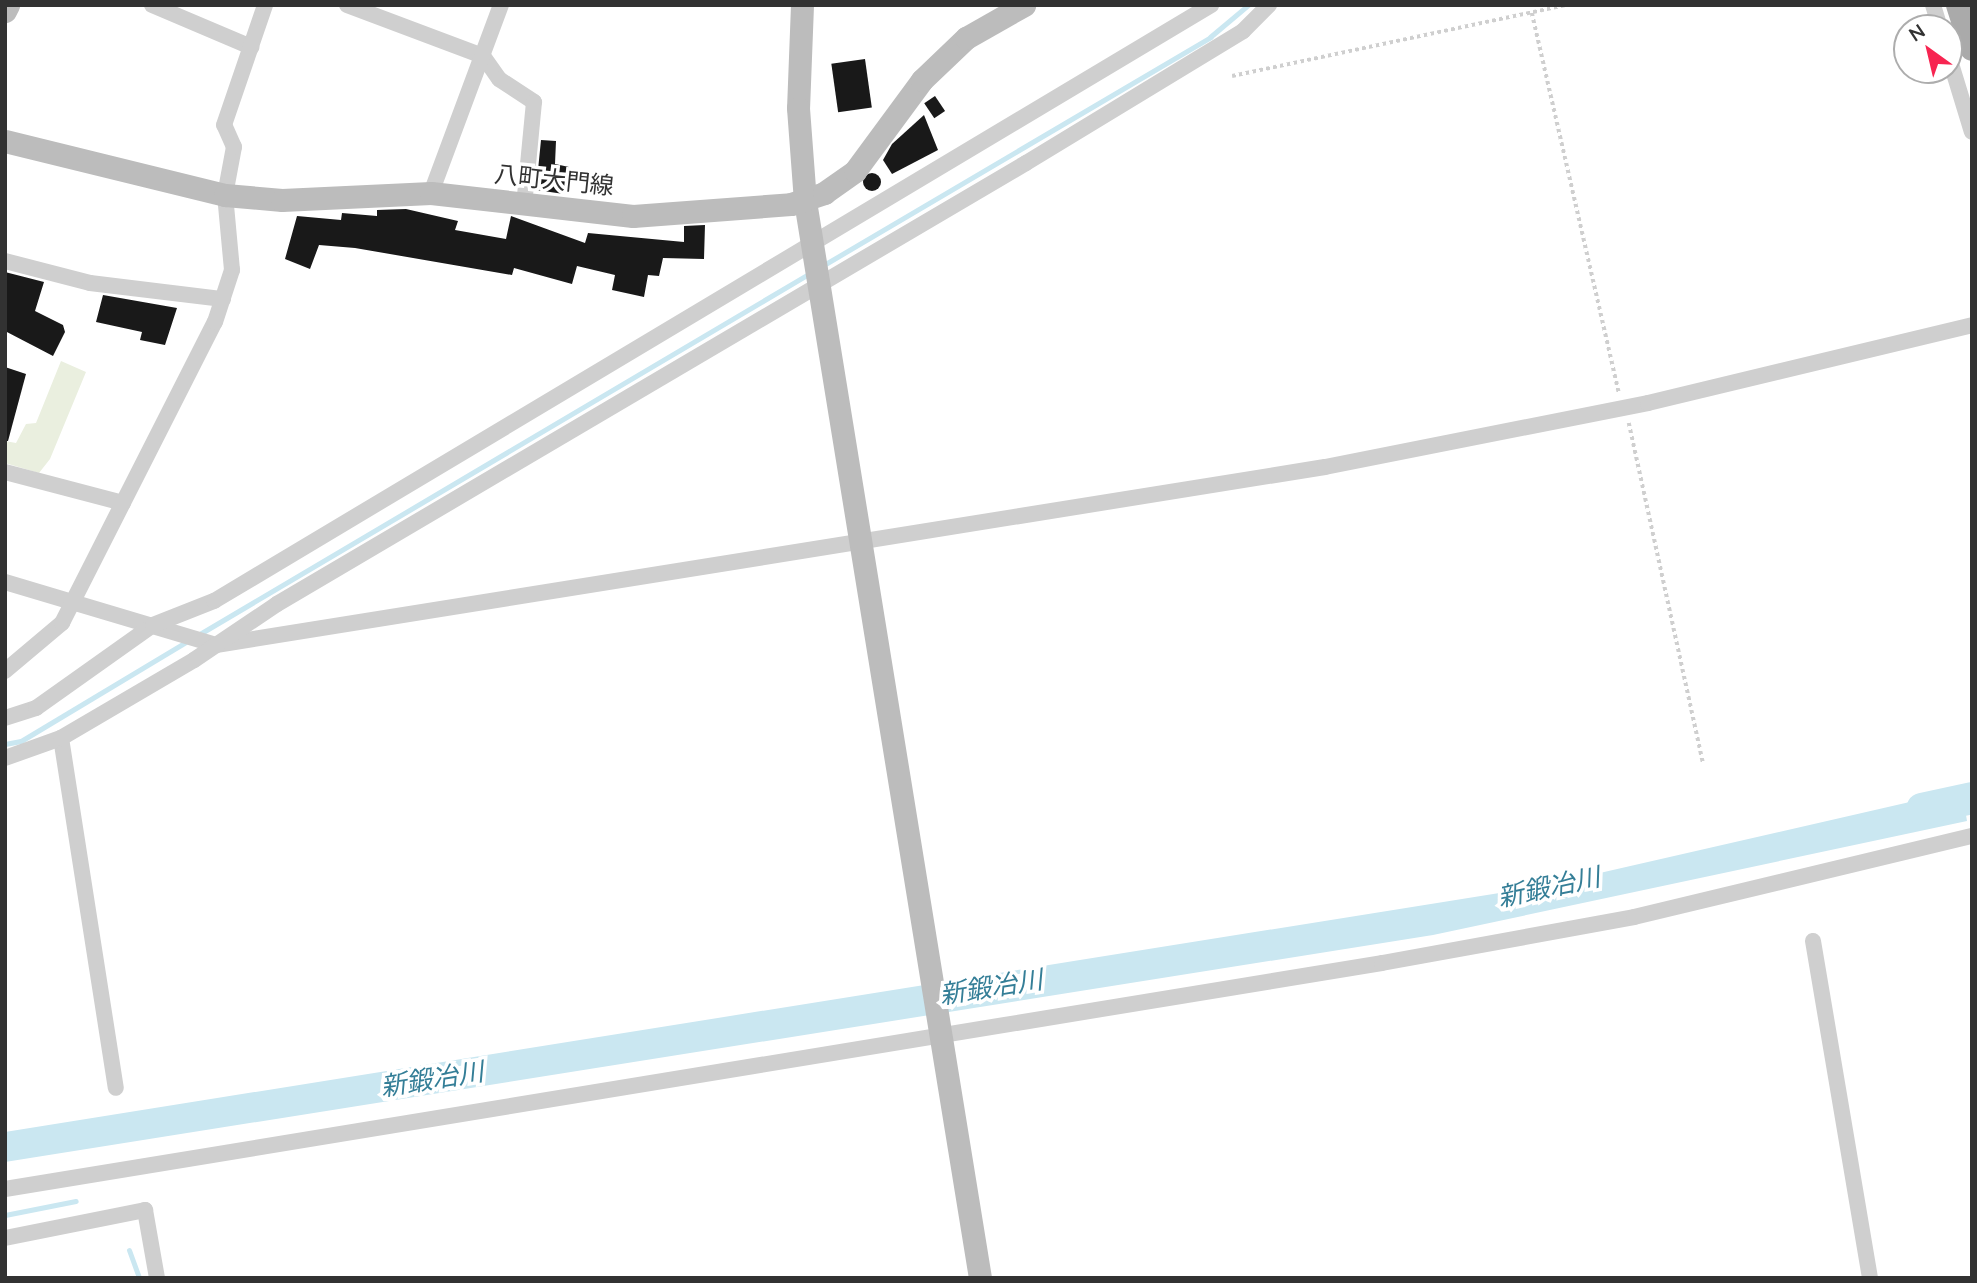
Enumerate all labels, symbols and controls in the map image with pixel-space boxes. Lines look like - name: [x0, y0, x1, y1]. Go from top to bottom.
- north arrow: [1893, 14, 1963, 84]
- text: N: [1904, 18, 1931, 48]
- street label: 八町大門線: [493, 160, 615, 202]
- water label: 新鍛冶川: [1495, 862, 1603, 914]
- water label: 新鍛冶川: [937, 964, 1045, 1012]
- water label: 新鍛冶川: [378, 1056, 486, 1104]

